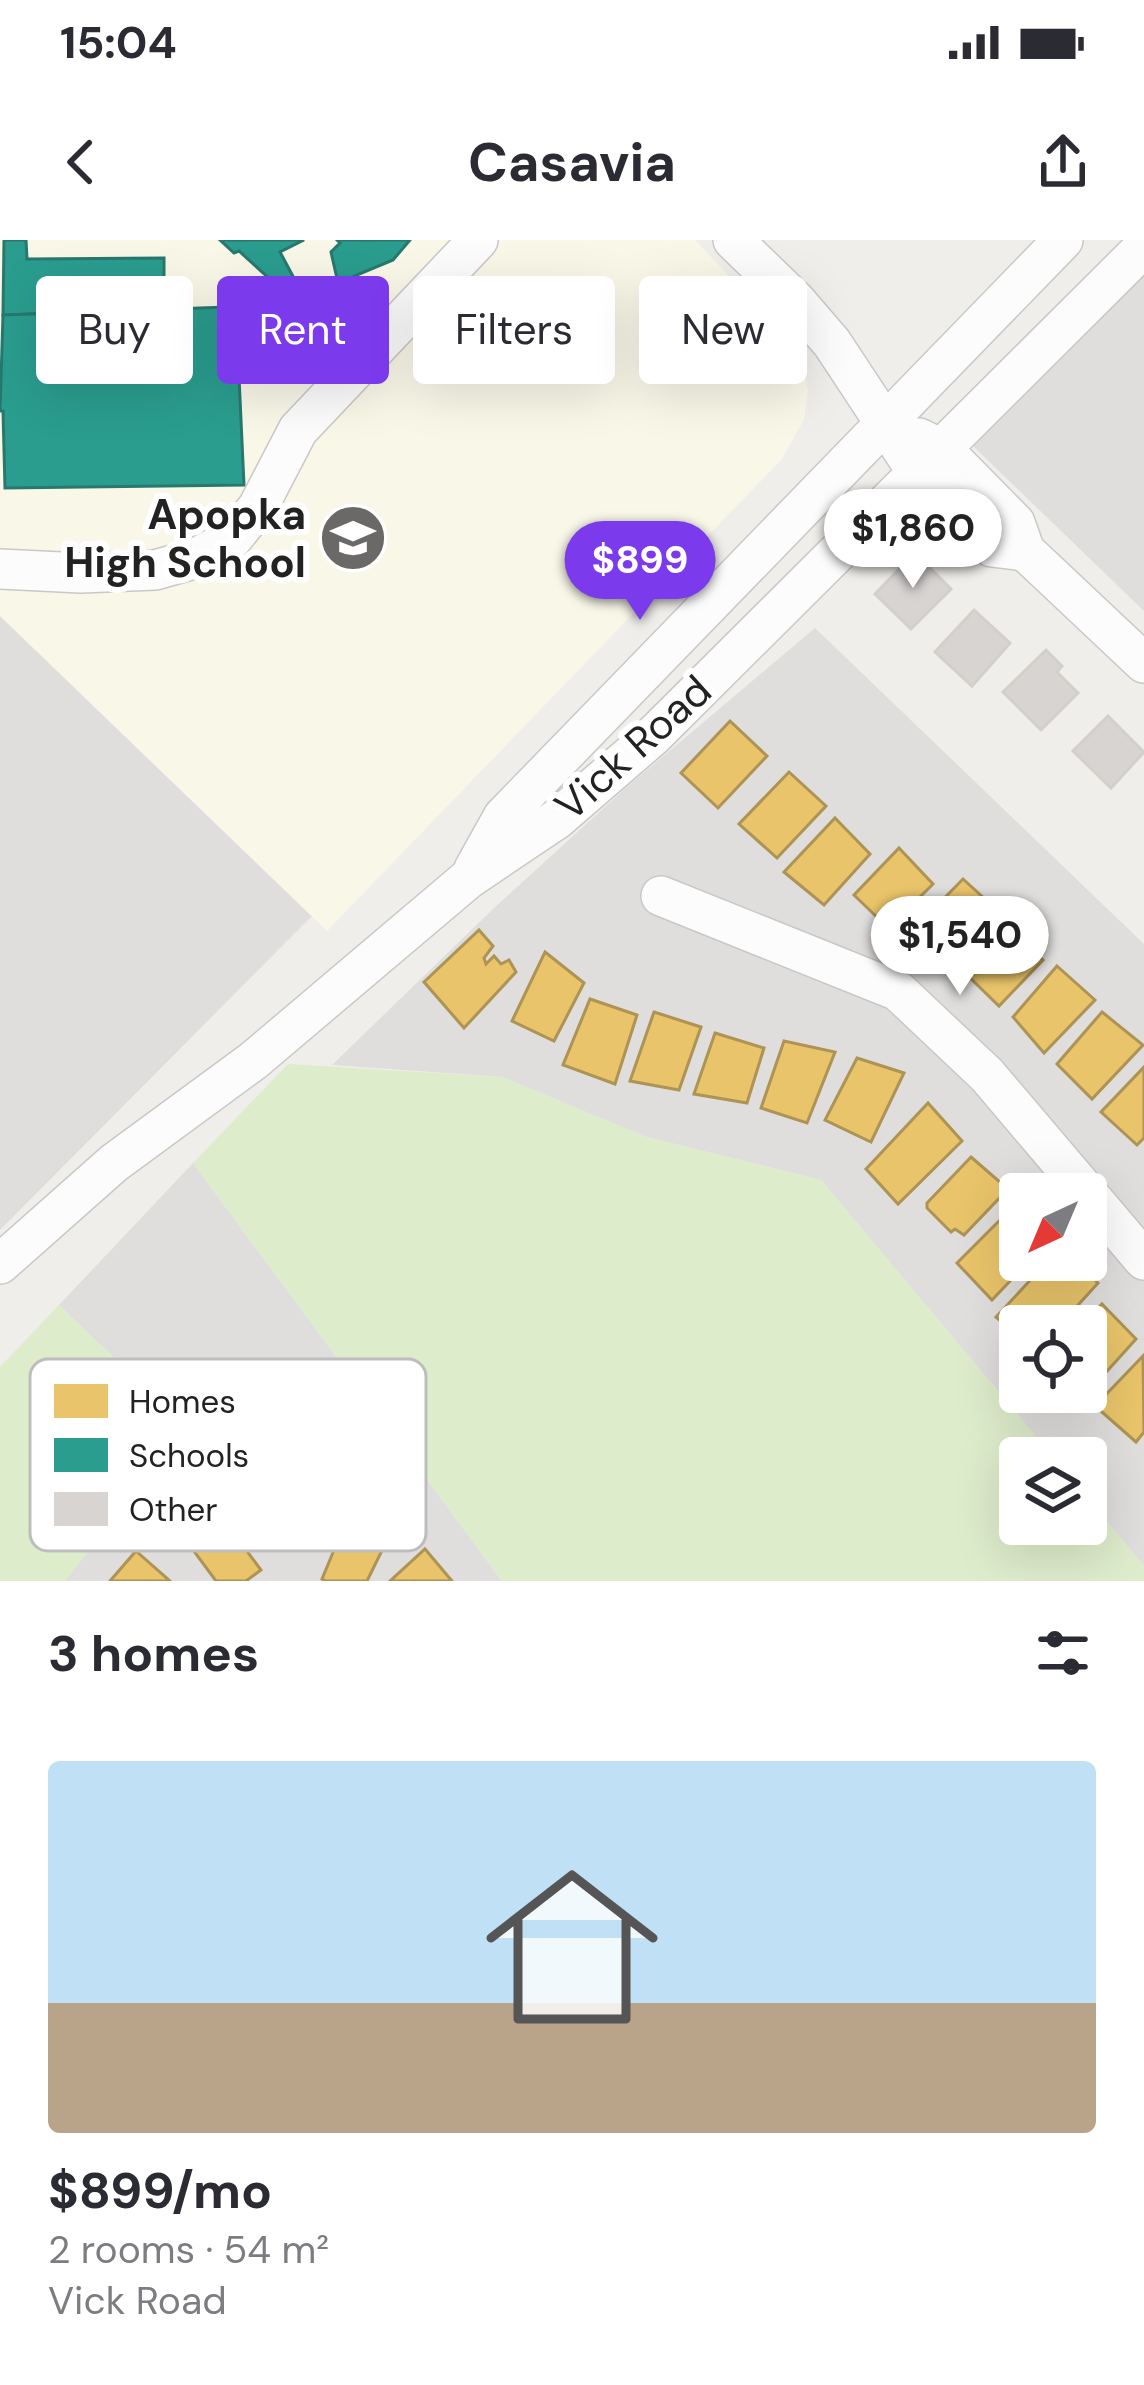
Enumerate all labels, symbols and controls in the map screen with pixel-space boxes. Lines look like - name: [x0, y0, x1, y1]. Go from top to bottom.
- text: 15:04: [60, 13, 177, 72]
- text: Casavia: [468, 127, 676, 198]
- icon: back: [48, 129, 114, 195]
- icon: share: [1030, 129, 1096, 195]
- chip: Buy: [36, 276, 193, 384]
- chip: Rent: [217, 276, 389, 384]
- chip: Filters: [413, 276, 615, 384]
- chip: New: [639, 276, 807, 384]
- place label: Apopka High School: [64, 487, 306, 590]
- pin: $1,860: [815, 489, 1011, 591]
- text: $1,860: [851, 502, 975, 553]
- school or university icon: Apopka High School: [318, 503, 388, 573]
- pin: $899: [569, 521, 711, 623]
- text: $899: [592, 534, 688, 585]
- street label: Vick Road: [543, 663, 723, 833]
- pin: $1,540: [862, 896, 1058, 998]
- text: $1,540: [898, 909, 1022, 960]
- north arrow: [999, 1173, 1107, 1281]
- map controls: [999, 1173, 1107, 1545]
- button: locate: [999, 1305, 1107, 1413]
- legend: [30, 1359, 426, 1551]
- text: Homes: [129, 1380, 236, 1423]
- text: Schools: [129, 1434, 249, 1477]
- button: layers: [999, 1437, 1107, 1545]
- text: Other: [129, 1488, 217, 1531]
- text: 3 homes: [48, 1620, 259, 1687]
- icon: filters: [1030, 1620, 1096, 1686]
- icon: home: [464, 1839, 680, 2055]
- text: $899/mo: [48, 2157, 272, 2224]
- text: 2 rooms · 54 m²: [48, 2224, 329, 2275]
- text: Vick Road: [48, 2275, 227, 2326]

